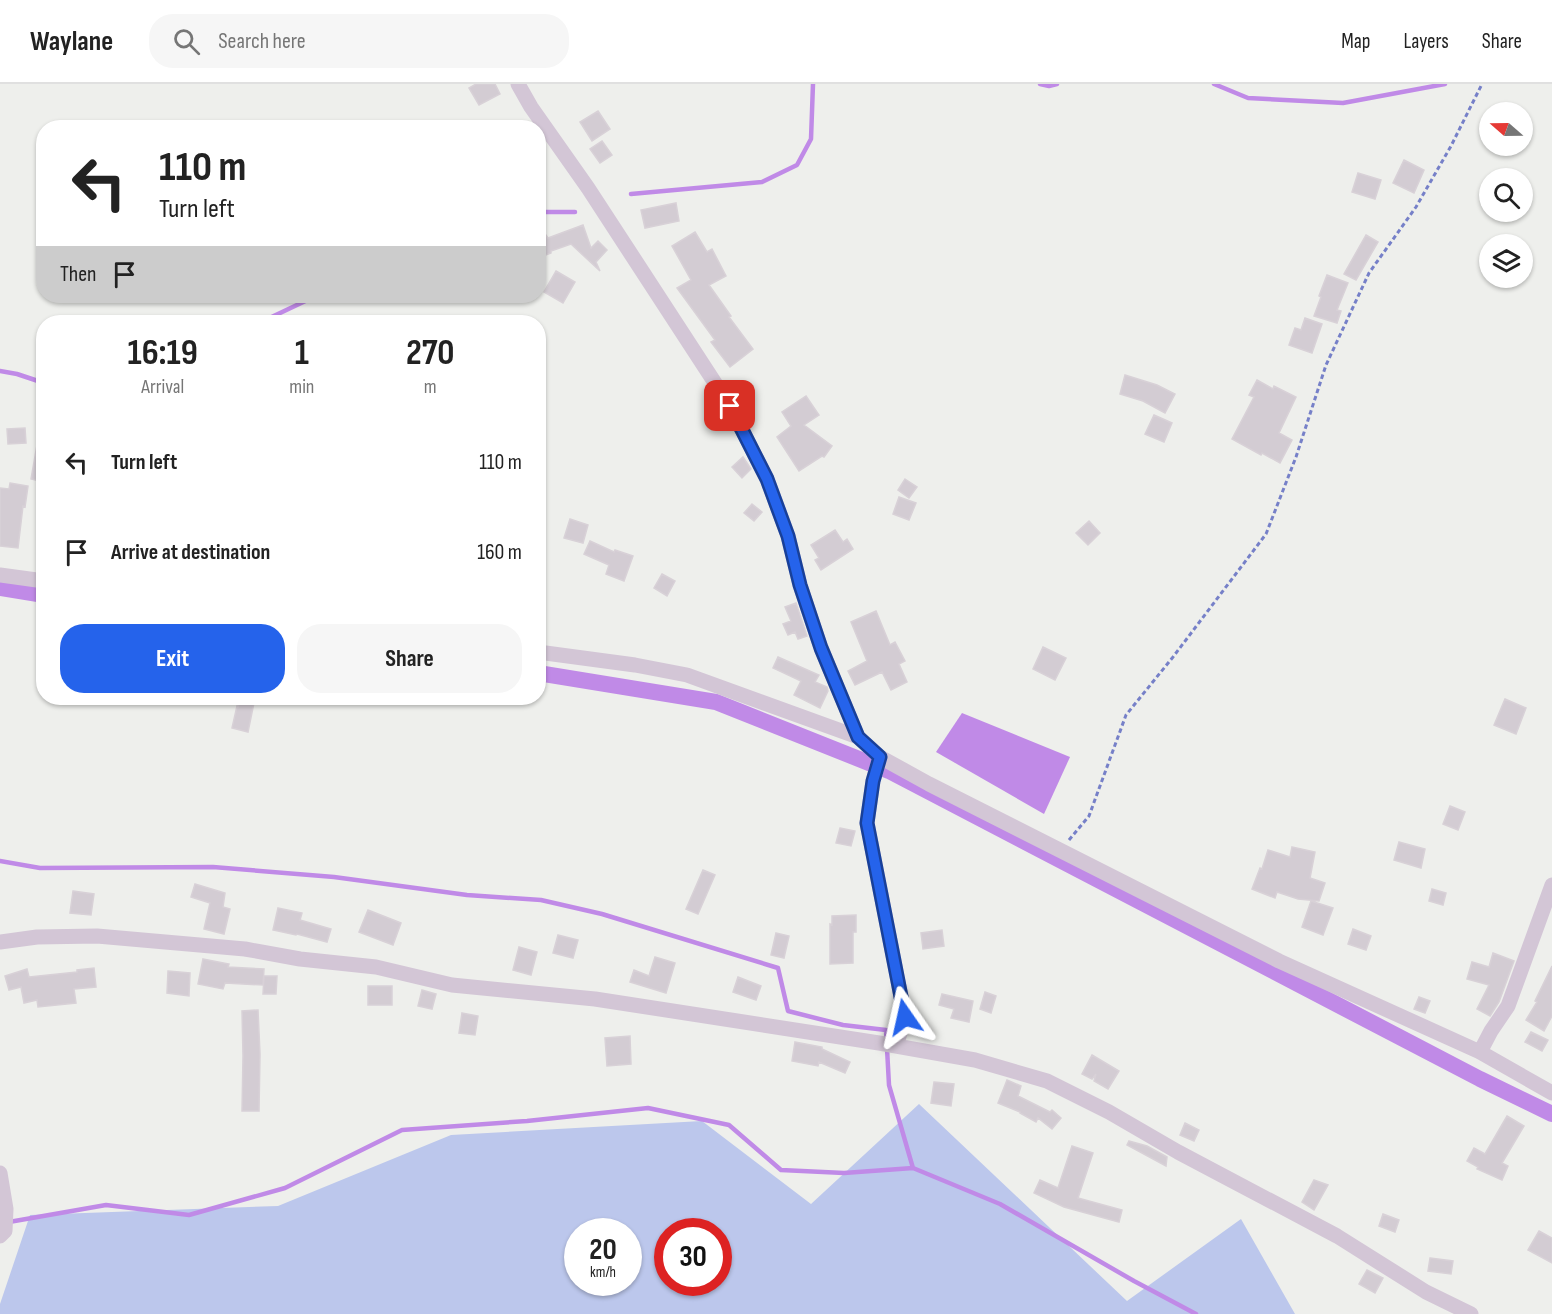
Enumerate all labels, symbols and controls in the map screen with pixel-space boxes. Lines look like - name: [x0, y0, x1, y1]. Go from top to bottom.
- search box: [149, 14, 569, 68]
- text: Waylane: [30, 25, 113, 58]
- icon: search: [170, 25, 203, 58]
- text: Search here: [218, 28, 306, 55]
- text: Map: [1341, 29, 1370, 54]
- text: Layers: [1403, 29, 1449, 54]
- text: Share: [1482, 29, 1522, 54]
- north arrow: [1479, 102, 1533, 156]
- map controls: [1479, 102, 1533, 288]
- text: 110 m: [159, 142, 246, 193]
- icon: left: [60, 144, 138, 222]
- button: search: [1479, 168, 1533, 222]
- text: Turn left: [159, 193, 235, 225]
- button: layers: [1479, 234, 1533, 288]
- icon: arrive: [108, 258, 141, 291]
- text: Then: [60, 261, 96, 288]
- text: 16:19: [128, 332, 198, 375]
- text: 1: [295, 332, 309, 375]
- text: 270: [406, 332, 454, 375]
- text: Arrival: [141, 375, 184, 399]
- text: min: [289, 375, 314, 399]
- text: m: [424, 375, 437, 399]
- pin: [704, 380, 755, 431]
- icon: arrive: [713, 389, 746, 422]
- icon: left: [60, 446, 93, 479]
- text: Turn left: [111, 449, 177, 476]
- text: 110 m: [479, 449, 522, 476]
- icon: arrive: [60, 536, 93, 569]
- text: Arrive at destination: [111, 539, 270, 566]
- text: 160 m: [477, 539, 522, 566]
- button: Exit: [60, 624, 285, 693]
- button: Share: [297, 624, 522, 693]
- position arrow: [873, 985, 937, 1049]
- speed limit sign: 30: [654, 1218, 732, 1296]
- text: 20: [589, 1232, 617, 1268]
- text: km/h: [590, 1263, 616, 1282]

